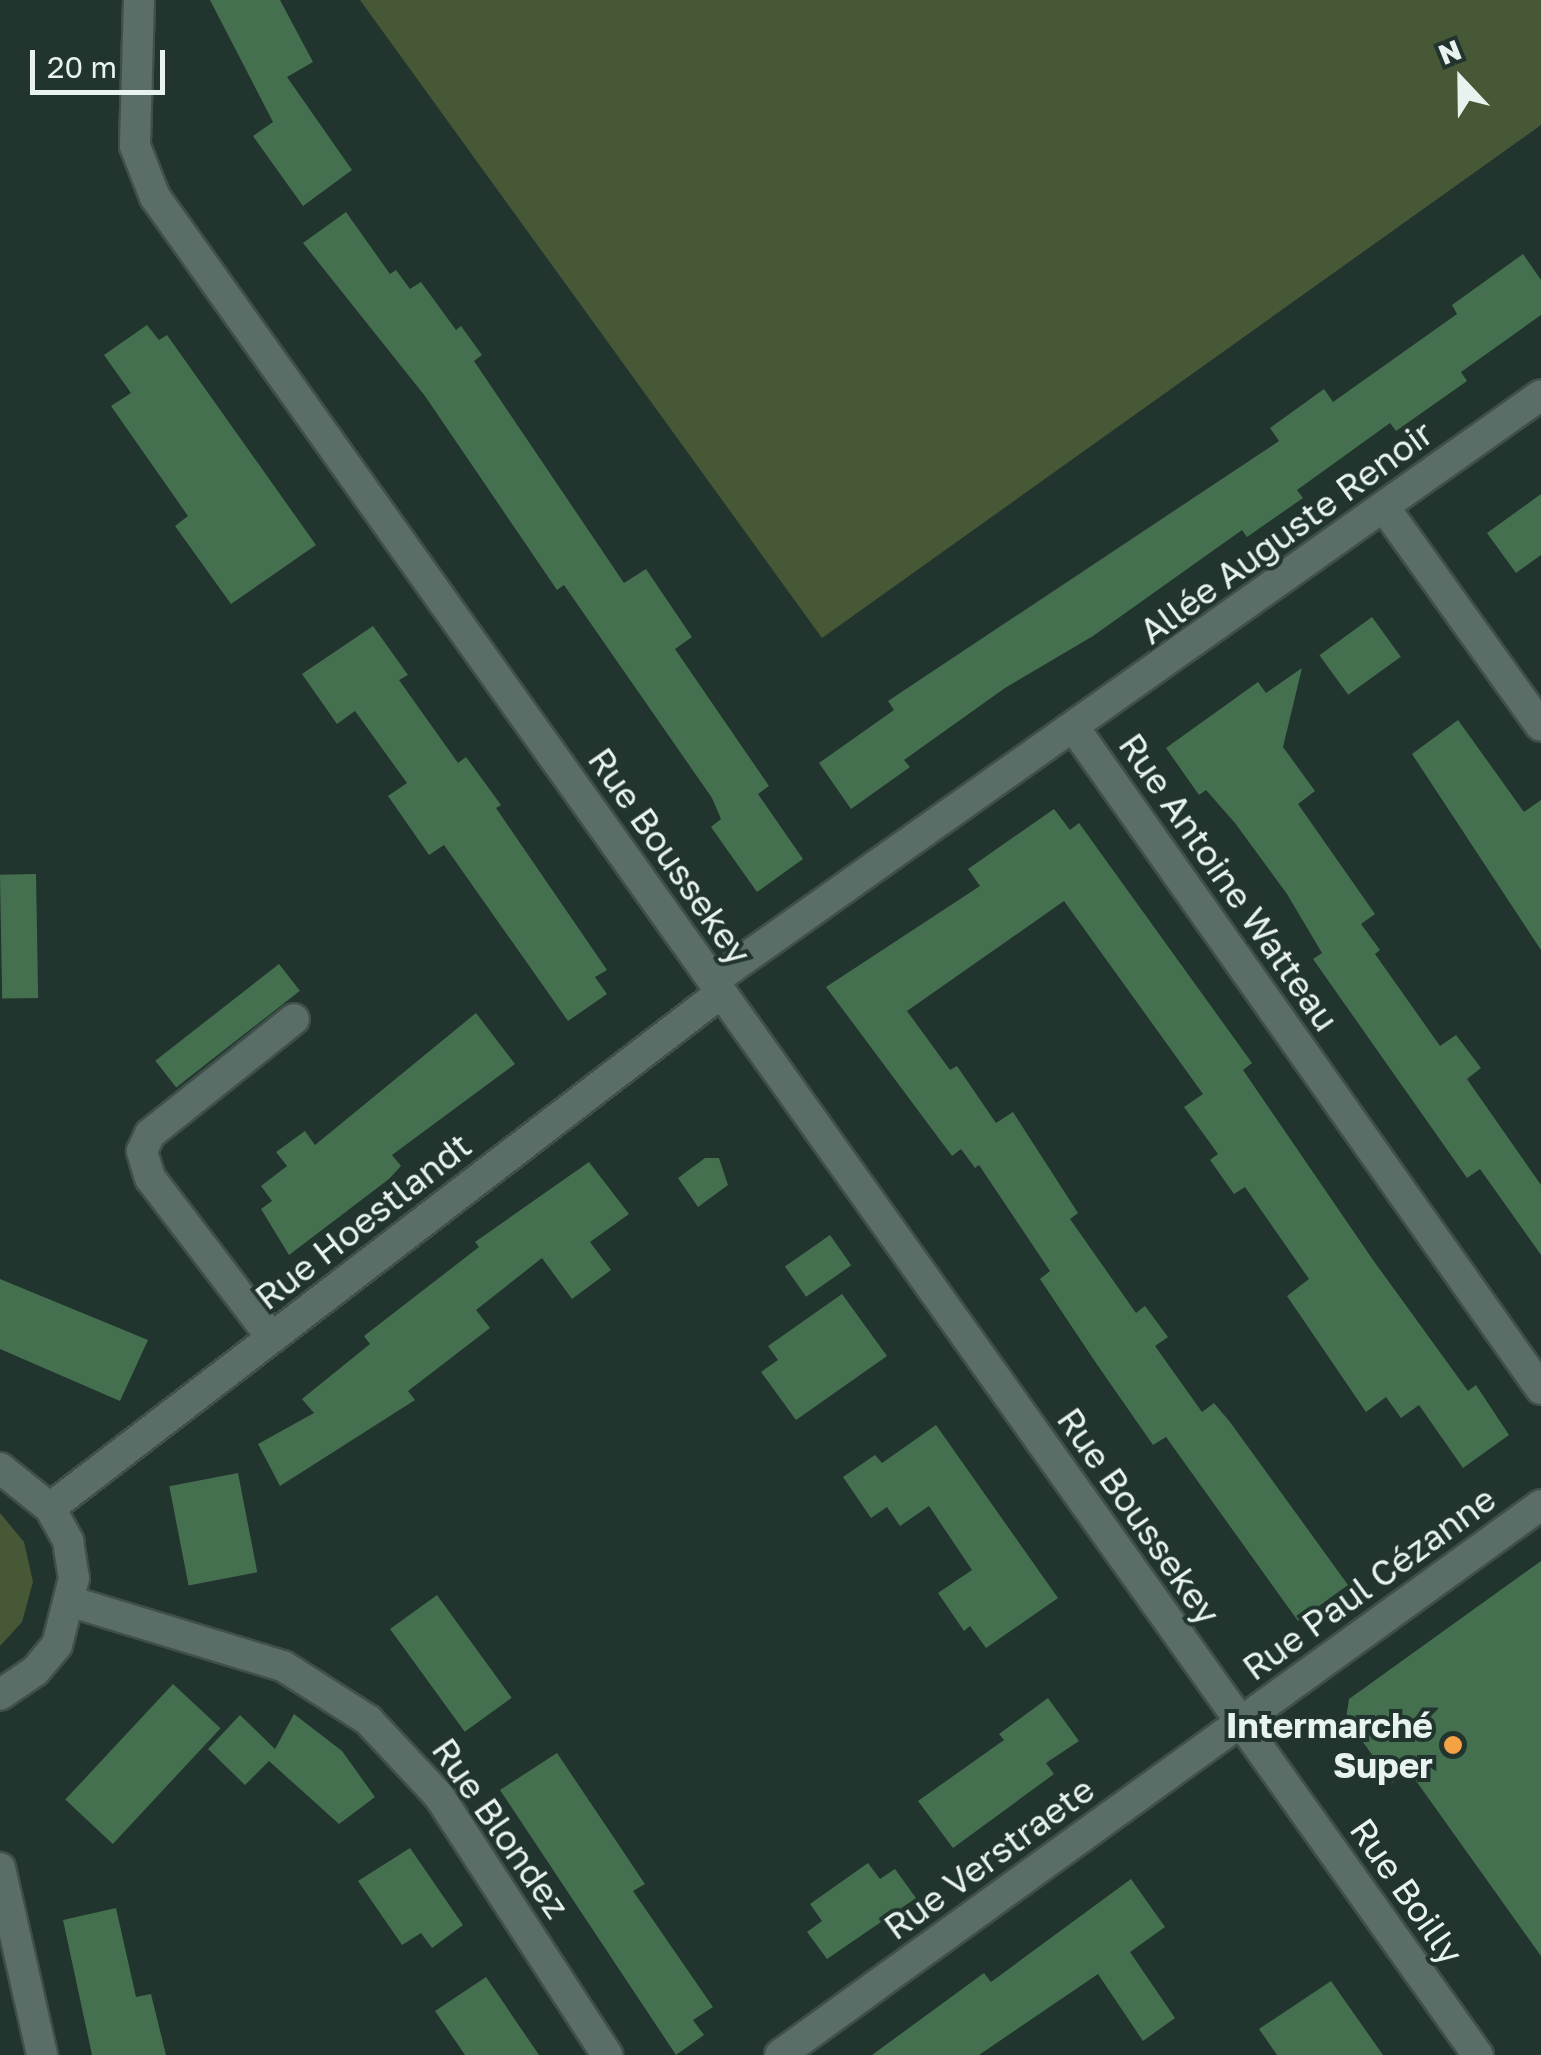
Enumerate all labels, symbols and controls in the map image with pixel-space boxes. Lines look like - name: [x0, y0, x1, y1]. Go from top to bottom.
- scale bar: [35, 30, 170, 92]
- north arrow: [1411, 30, 1511, 130]
- text: N: [1434, 32, 1466, 71]
- text: 20 m: [47, 49, 117, 85]
- street label: Allée Auguste Renoir: [1131, 412, 1441, 652]
- street label: Rue Antoine Watteau: [1110, 725, 1348, 1039]
- street label: Rue Boussekey: [580, 740, 760, 972]
- street label: Rue Hoestlandt: [247, 1124, 479, 1318]
- street label: Rue Boussekey: [1049, 1400, 1229, 1632]
- street label: Rue Paul Cézanne: [1235, 1477, 1503, 1689]
- place label: Intermarché Super: [1226, 1704, 1433, 1786]
- street label: Rue Blondez: [424, 1730, 578, 1926]
- marker: Intermarché Super: [1442, 1734, 1464, 1756]
- street label: Rue Verstraete: [876, 1768, 1102, 1948]
- street label: Rue Boilly: [1341, 1810, 1473, 1972]

